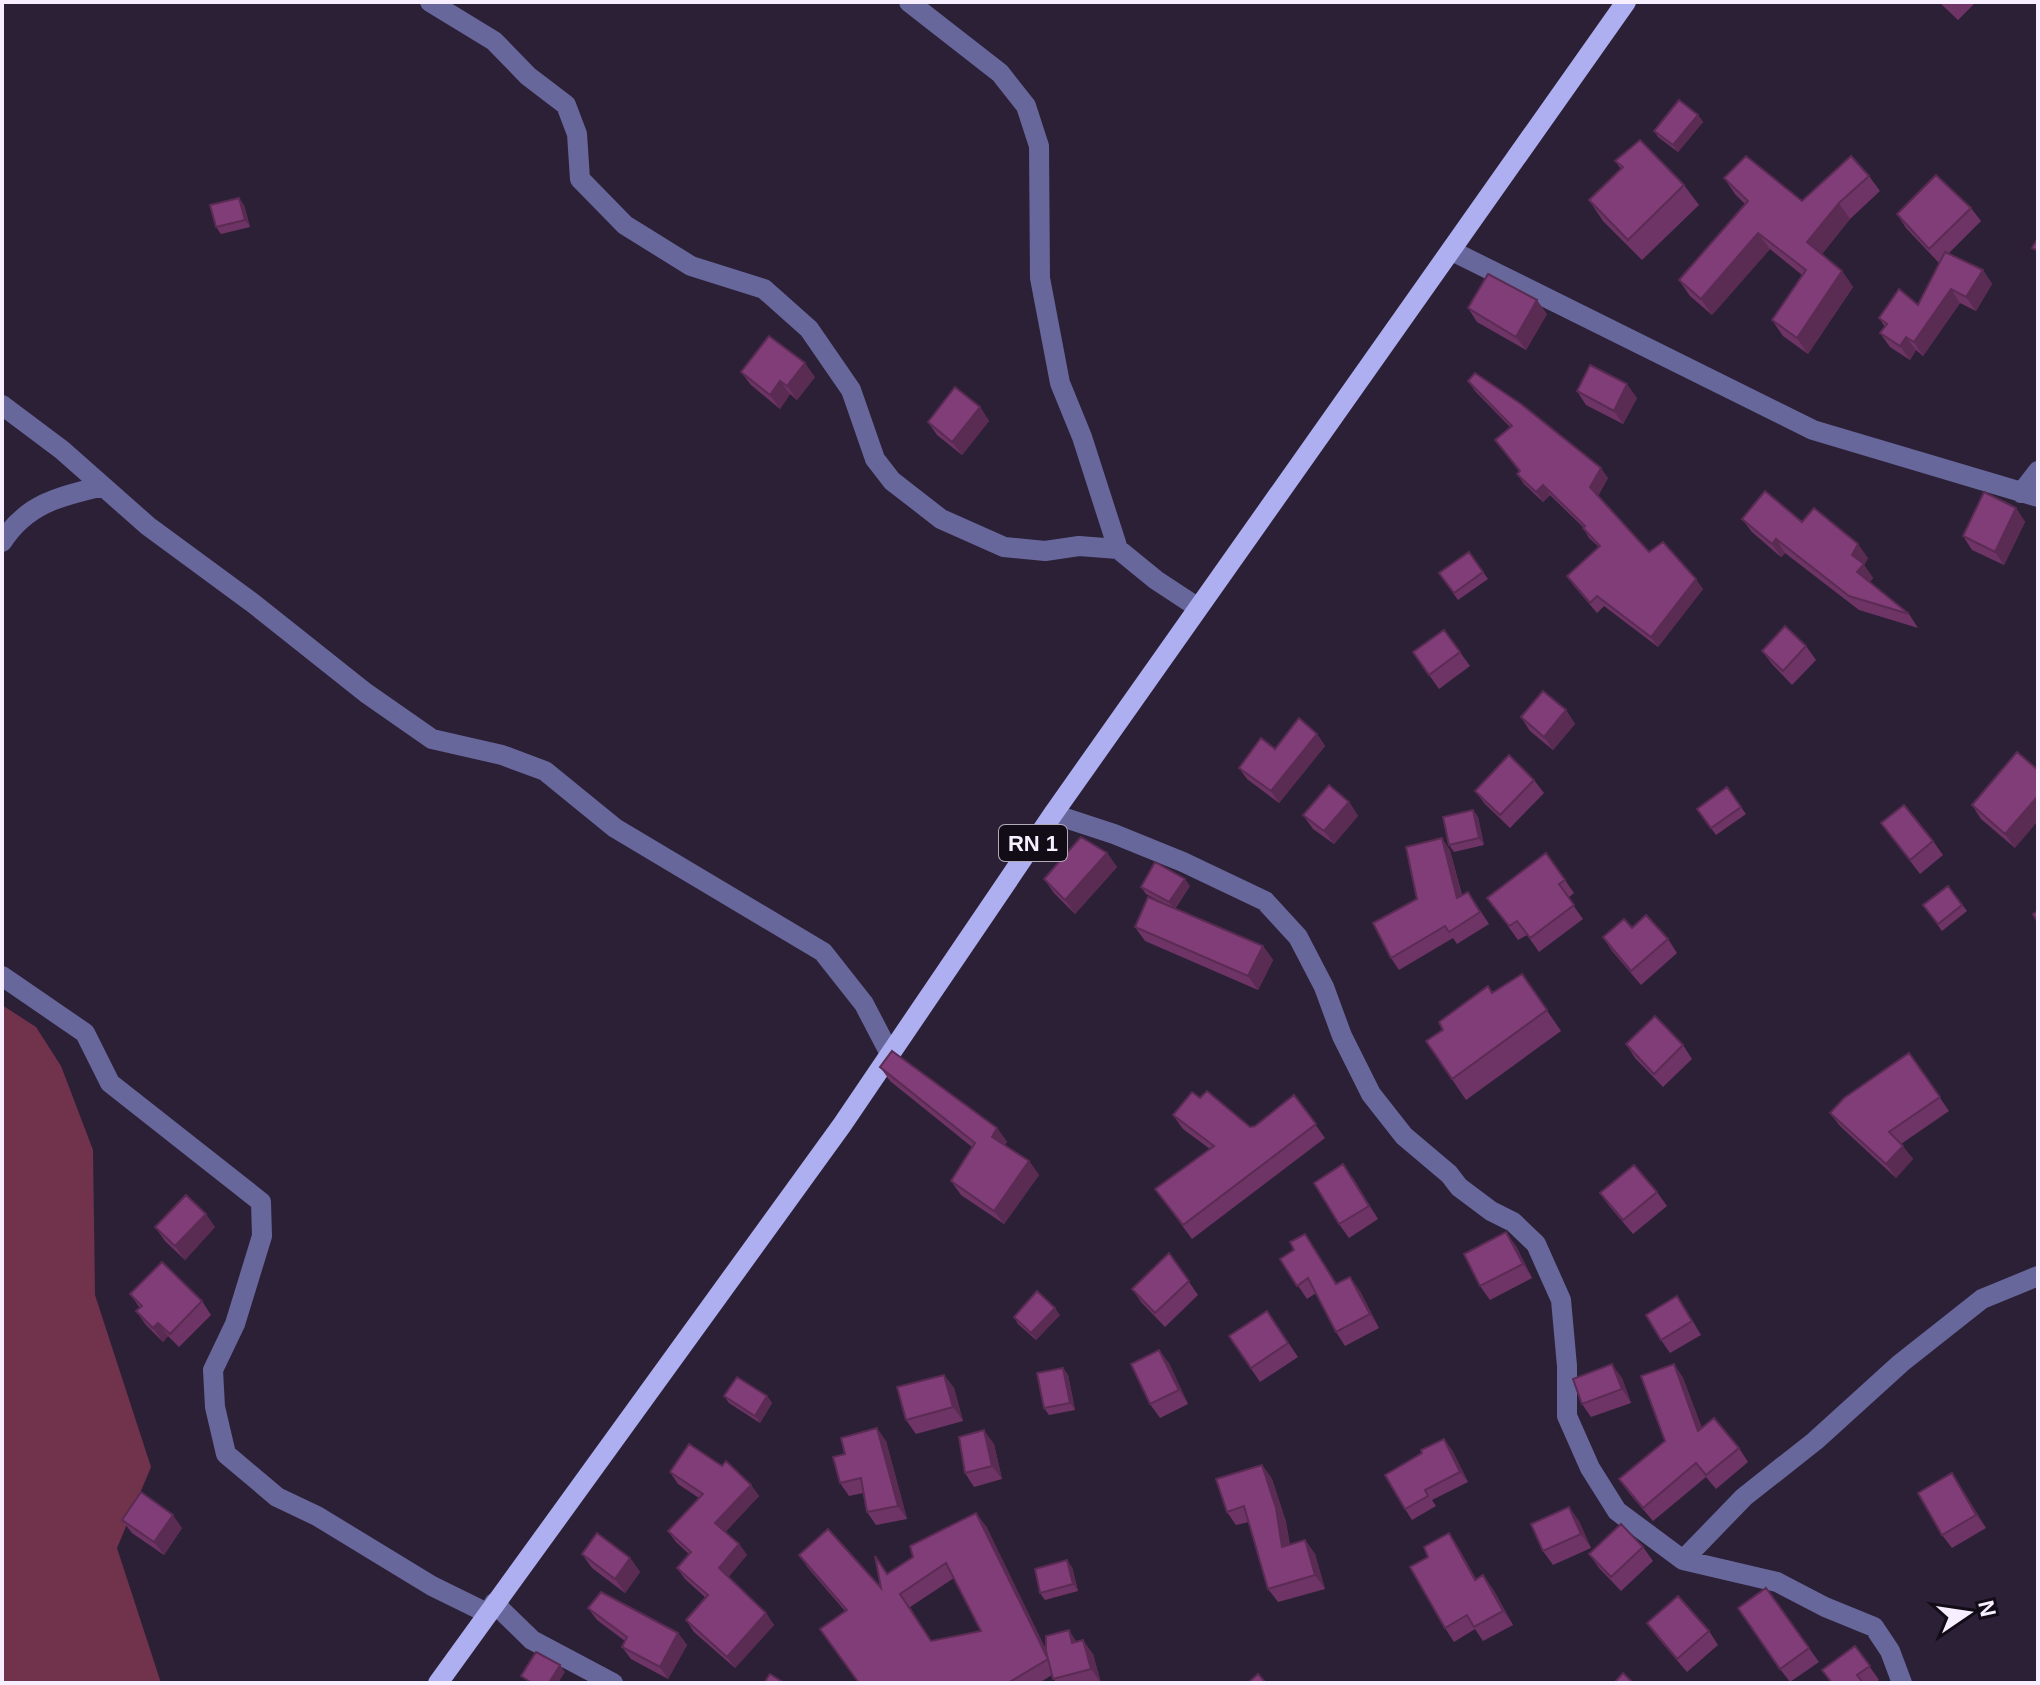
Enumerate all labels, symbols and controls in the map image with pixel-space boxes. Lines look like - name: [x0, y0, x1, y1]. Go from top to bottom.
- road number: RN 1: [999, 825, 1067, 861]
- north arrow: [1928, 1573, 2008, 1653]
- text: N: [1973, 1598, 2001, 1619]

